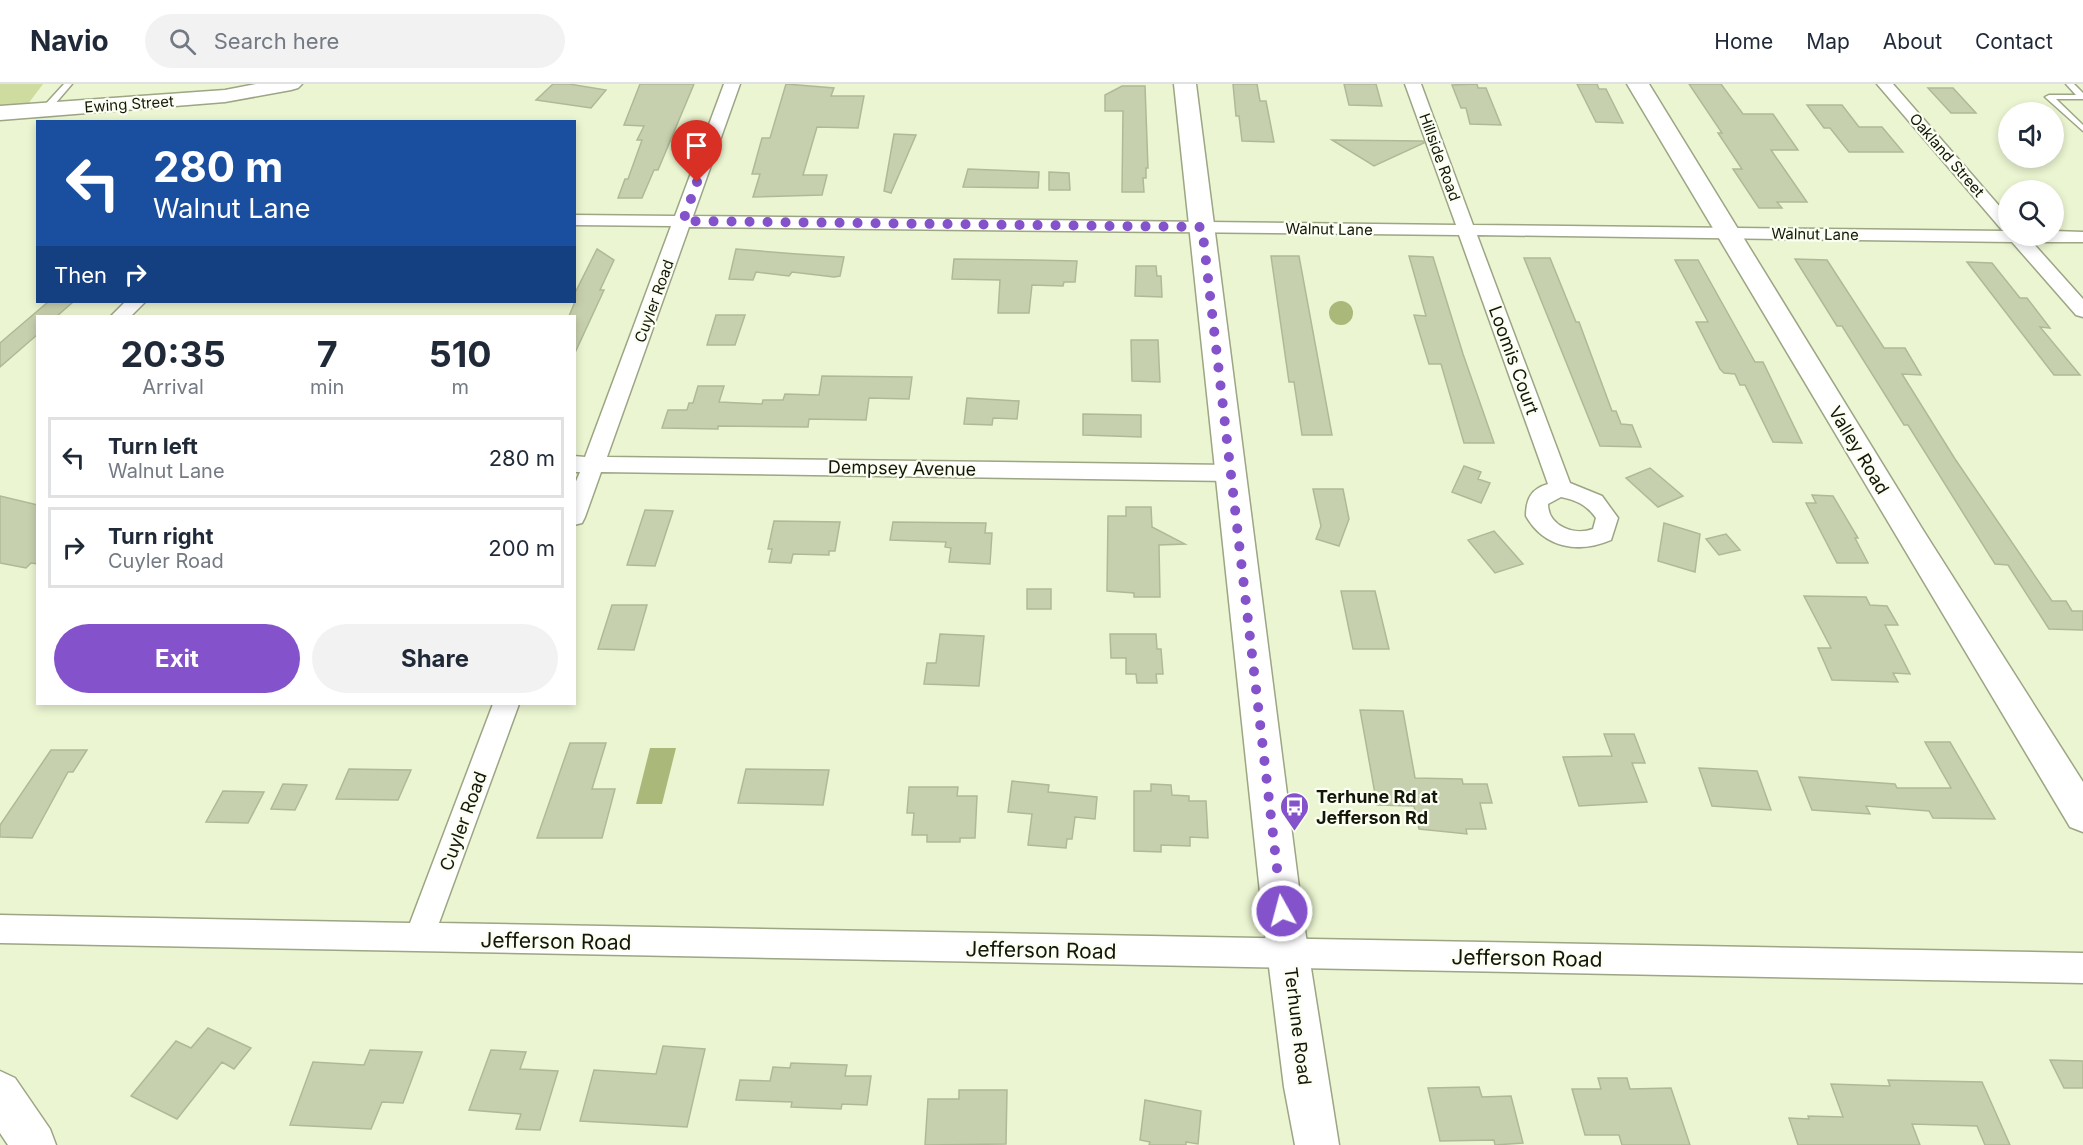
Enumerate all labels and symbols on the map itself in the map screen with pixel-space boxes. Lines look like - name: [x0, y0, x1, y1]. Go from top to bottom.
- street label: Ewing Street: [84, 91, 174, 117]
- street label: Oakland Street: [1905, 109, 1989, 201]
- street label: Hillside Road: [1415, 111, 1465, 203]
- pin: [671, 120, 722, 182]
- street label: Walnut Lane: [1285, 219, 1373, 239]
- street label: Walnut Lane: [1771, 224, 1859, 244]
- street label: Cuyler Road: [630, 257, 678, 345]
- street label: Loomis Court: [1485, 303, 1543, 417]
- street label: Valley Road: [1824, 402, 1894, 498]
- street label: Dempsey Avenue: [828, 456, 976, 480]
- street label: Cuyler Road: [435, 768, 491, 874]
- place label: Terhune Rd at Jefferson Rd: [1316, 786, 1438, 828]
- bus stop icon: Terhune Rd at Jefferson Rd: [1279, 790, 1311, 832]
- position arrow: [1250, 879, 1314, 943]
- street label: Jefferson Road: [480, 927, 632, 955]
- street label: Jefferson Road: [965, 936, 1117, 964]
- street label: Jefferson Road: [1451, 944, 1603, 972]
- street label: Terhune Road: [1280, 966, 1316, 1086]

